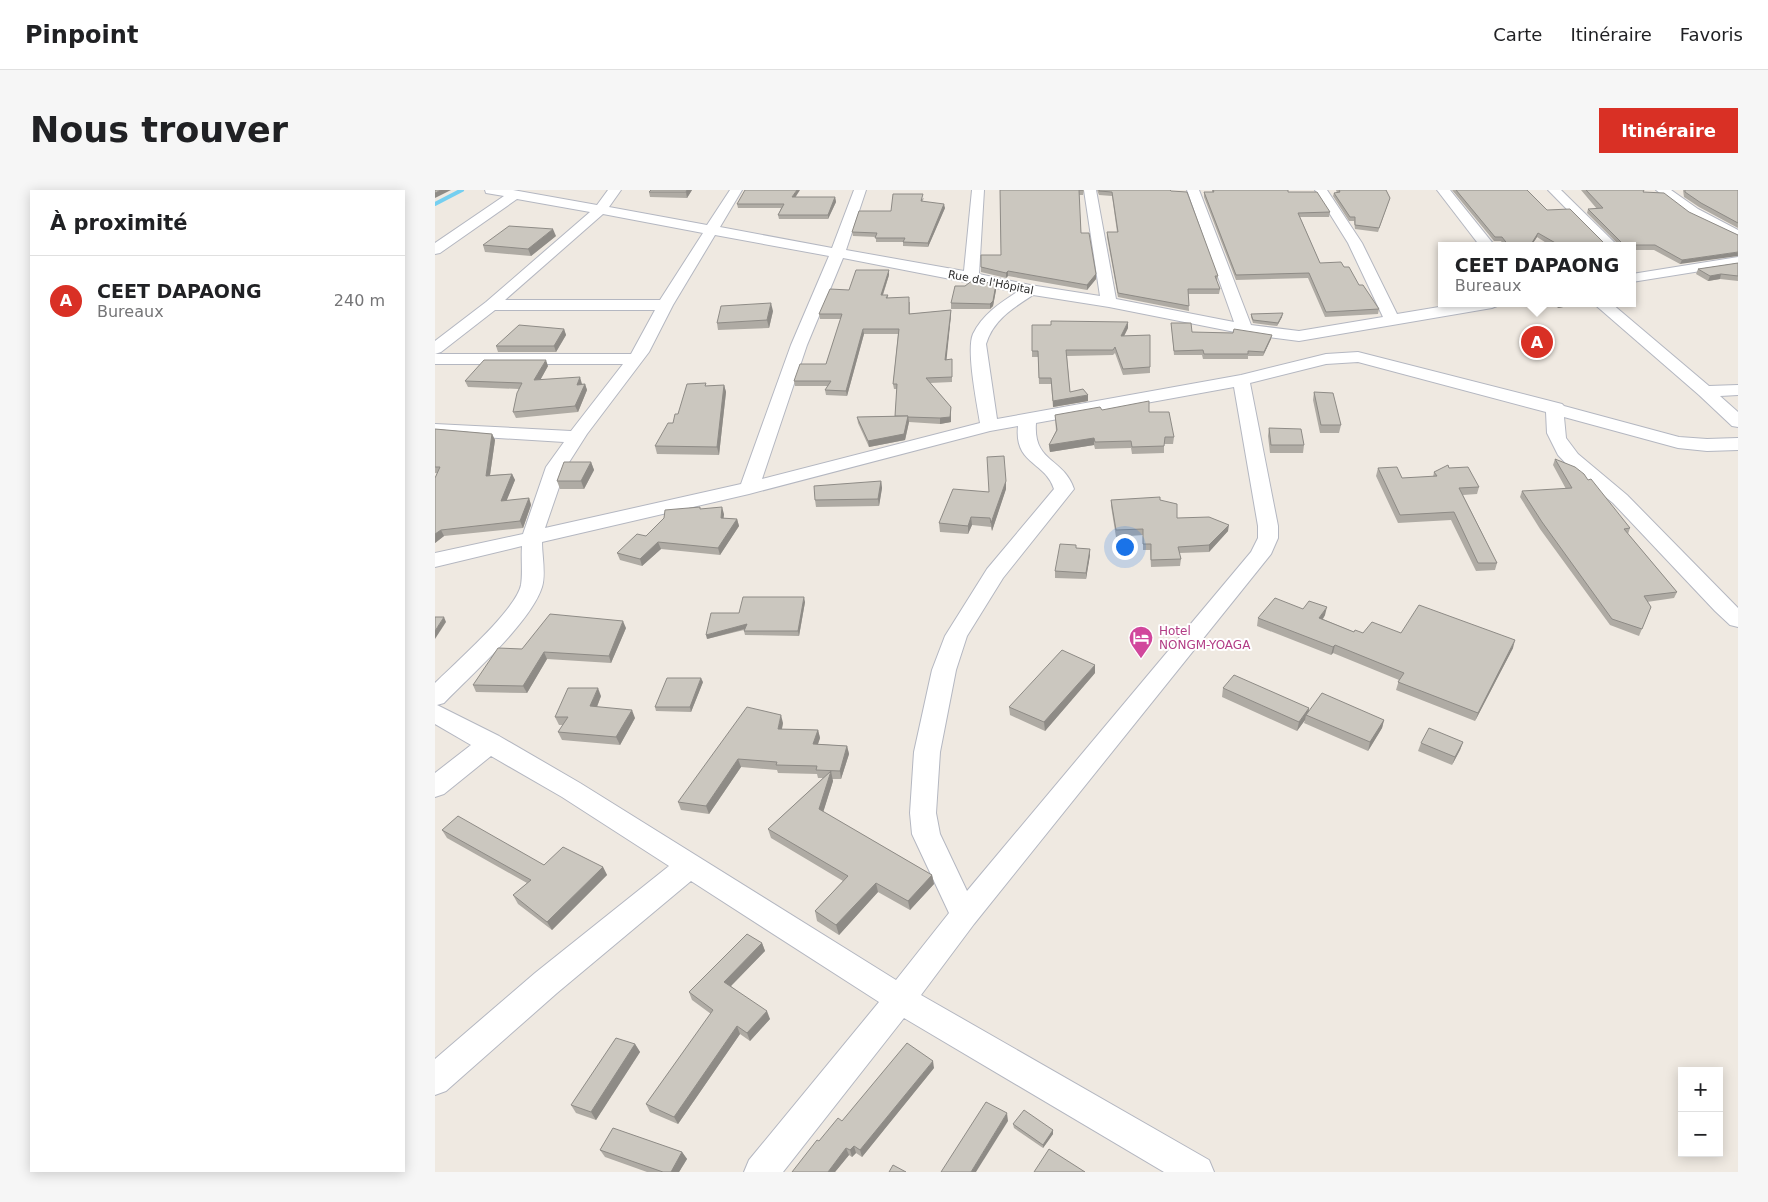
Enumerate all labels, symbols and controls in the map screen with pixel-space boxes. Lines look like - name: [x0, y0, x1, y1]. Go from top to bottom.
- text: Pinpoint: [25, 21, 138, 49]
- text: Carte: [1493, 24, 1542, 45]
- text: Itinéraire: [1570, 24, 1652, 45]
- text: Favoris: [1680, 24, 1743, 45]
- button: Itinéraire: [1599, 108, 1738, 153]
- text: Nous trouver: [30, 110, 288, 150]
- text: À proximité: [50, 211, 187, 235]
- popup: [1438, 242, 1636, 307]
- text: CEET DAPAONG: [1455, 254, 1619, 276]
- street label: Rue de l'Hôpital: [947, 268, 1035, 297]
- text: Bureaux: [1455, 276, 1521, 295]
- text: CEET DAPAONG: [97, 280, 262, 302]
- text: A: [60, 291, 72, 310]
- text: 240 m: [334, 291, 385, 310]
- text: Bureaux: [97, 302, 164, 321]
- pin: A: [1521, 323, 1553, 361]
- your location: [1112, 534, 1138, 560]
- place label: Hotel NONGM-YOAGA: [1159, 624, 1251, 652]
- hotel icon: Hotel NONGM-YOAGA: [1128, 625, 1154, 659]
- map controls: [1678, 1067, 1723, 1157]
- button: +: [1678, 1067, 1723, 1112]
- button: −: [1678, 1112, 1723, 1157]

